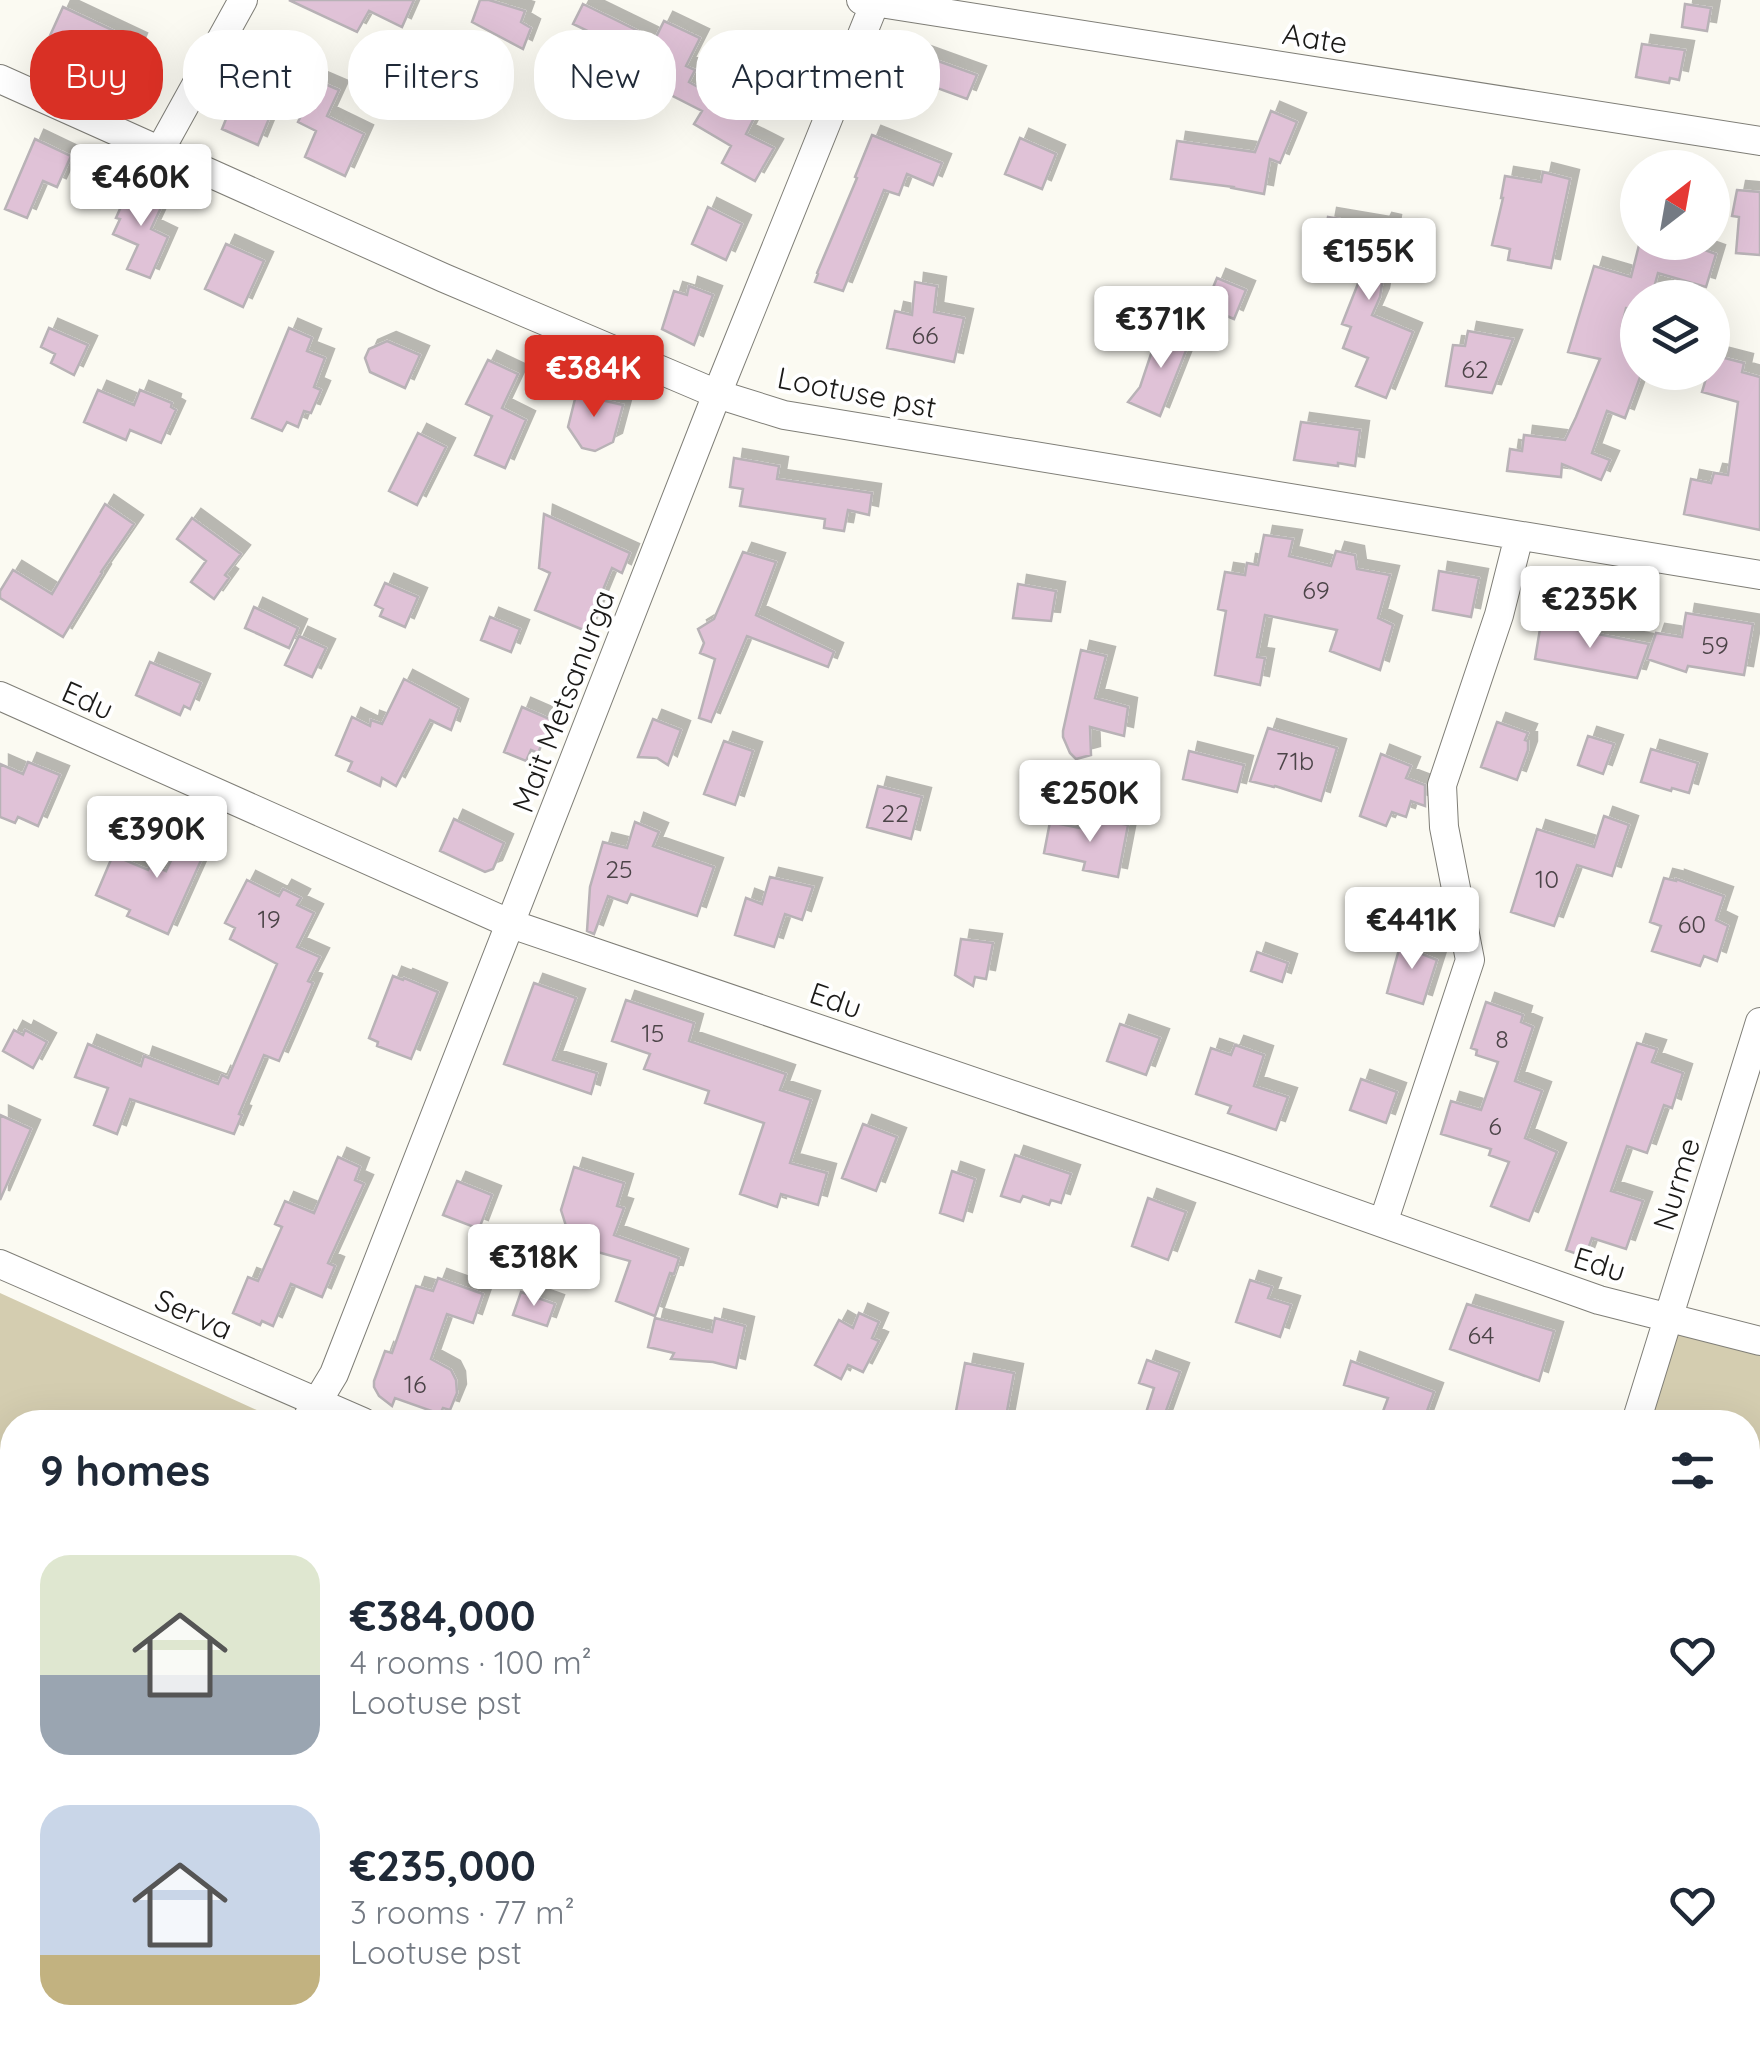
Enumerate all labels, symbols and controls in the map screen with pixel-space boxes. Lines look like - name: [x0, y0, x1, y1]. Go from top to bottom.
- street label: Aate: [1280, 14, 1350, 62]
- chip: Buy: [30, 30, 163, 120]
- chip: Rent: [183, 30, 328, 120]
- chip: Filters: [348, 30, 514, 120]
- chip: New: [534, 30, 676, 120]
- chip: Apartment: [696, 30, 940, 120]
- pin: €460K: [71, 144, 211, 229]
- north arrow: [1620, 150, 1730, 260]
- map controls: [1620, 150, 1730, 390]
- text: €460K: [92, 156, 190, 196]
- pin: €155K: [1299, 218, 1439, 303]
- text: €155K: [1324, 230, 1414, 270]
- button: layers: [1620, 280, 1730, 390]
- pin: €371K: [1091, 286, 1231, 371]
- text: €371K: [1116, 298, 1206, 338]
- house number: 66: [912, 319, 938, 350]
- pin: €384K: [524, 335, 664, 420]
- text: €384K: [547, 347, 641, 387]
- house number: 62: [1461, 353, 1489, 384]
- street label: Lootuse pst: [774, 358, 940, 426]
- pin: €235K: [1520, 566, 1660, 651]
- house number: 69: [1302, 574, 1330, 605]
- text: €235K: [1543, 578, 1637, 618]
- street label: Mait Metsanurga: [503, 584, 623, 818]
- house number: 59: [1701, 629, 1729, 660]
- street label: Edu: [56, 672, 120, 728]
- house number: 71b: [1276, 745, 1314, 776]
- pin: €250K: [1020, 760, 1160, 845]
- text: €250K: [1041, 772, 1139, 812]
- pin: €390K: [87, 796, 227, 881]
- house number: 22: [881, 797, 909, 828]
- text: €390K: [109, 808, 205, 848]
- house number: 25: [605, 853, 633, 884]
- house number: 10: [1535, 863, 1559, 894]
- pin: €441K: [1342, 887, 1482, 972]
- text: €441K: [1367, 899, 1457, 939]
- house number: 19: [257, 903, 281, 934]
- house number: 60: [1678, 908, 1706, 939]
- street label: Edu: [805, 973, 867, 1027]
- house number: 15: [642, 1017, 664, 1048]
- house number: 8: [1495, 1023, 1509, 1054]
- house number: 6: [1488, 1110, 1502, 1141]
- street label: Nurme: [1644, 1133, 1708, 1235]
- pin: €318K: [464, 1224, 604, 1309]
- text: €318K: [490, 1236, 578, 1276]
- street label: Edu: [1569, 1238, 1631, 1290]
- street label: Serva: [149, 1280, 239, 1348]
- house number: 64: [1467, 1319, 1495, 1350]
- house number: 16: [404, 1368, 426, 1399]
- icon: filters: [1665, 1443, 1720, 1498]
- text: 9 homes: [40, 1444, 210, 1497]
- text: €384,000: [350, 1589, 536, 1642]
- icon: home: [120, 1595, 240, 1715]
- icon: heart: [1665, 1628, 1720, 1683]
- text: 4 rooms · 100 m²: [350, 1642, 592, 1682]
- text: Lootuse pst: [350, 1682, 522, 1722]
- text: €235,000: [350, 1839, 536, 1892]
- icon: home: [120, 1845, 240, 1965]
- icon: heart: [1665, 1878, 1720, 1933]
- text: 3 rooms · 77 m²: [350, 1892, 575, 1932]
- text: Lootuse pst: [350, 1932, 522, 1972]

